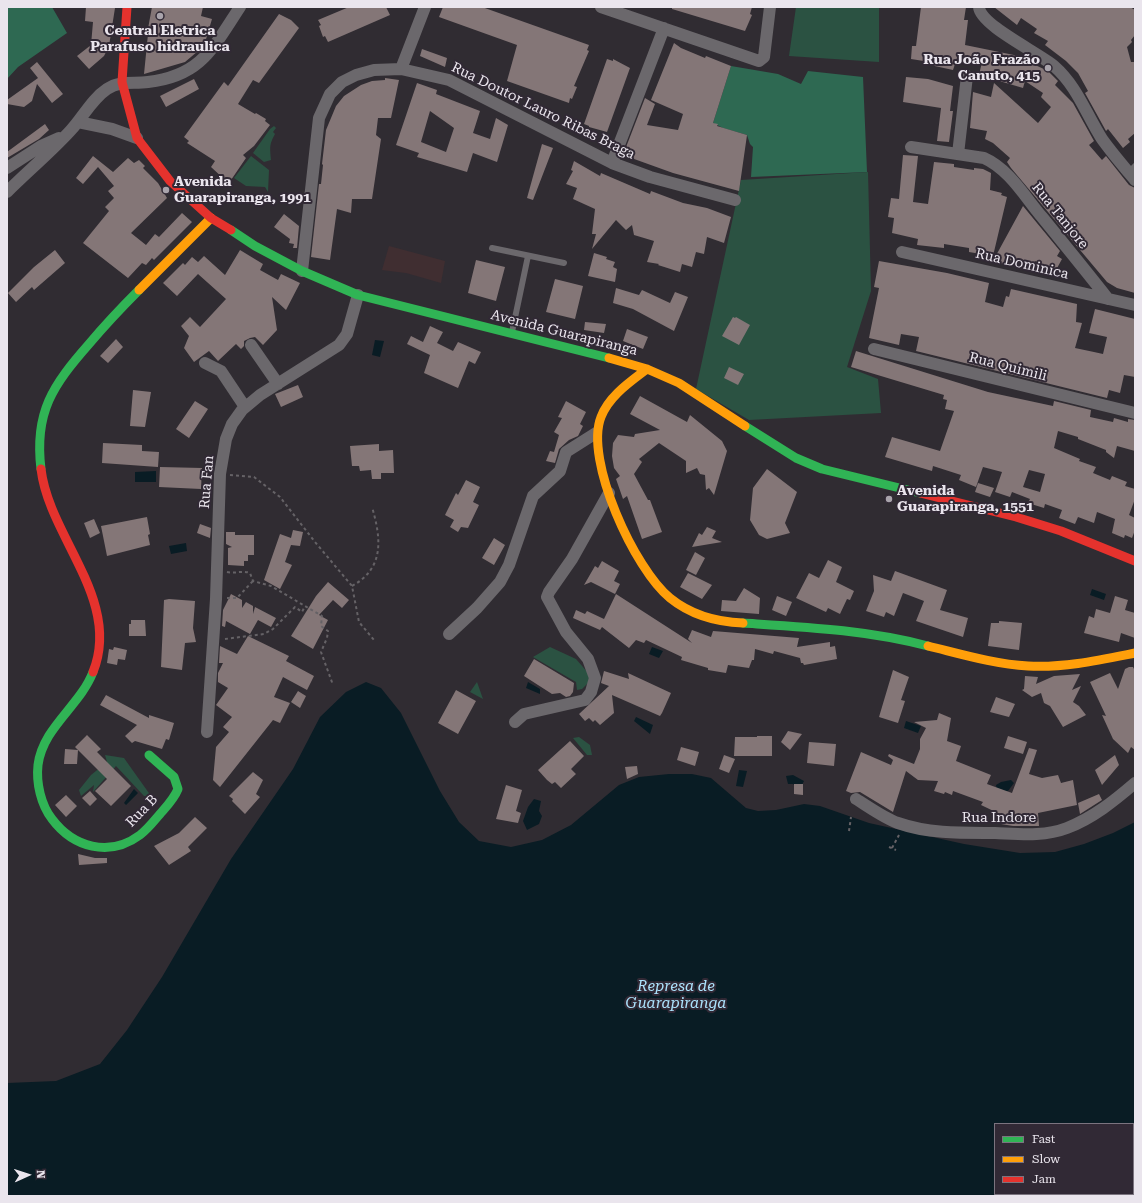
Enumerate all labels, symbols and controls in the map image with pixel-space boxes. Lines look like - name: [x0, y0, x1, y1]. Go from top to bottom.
- marker: Central Eletrica Parafuso hidraulica: [155, 11, 165, 21]
- place label: Central Eletrica Parafuso hidraulica: [90, 23, 230, 56]
- place label: Rua João Frazão Canuto, 415: [923, 52, 1040, 84]
- street label: Rua Doutor Lauro Ribas Braga: [448, 59, 638, 163]
- marker: Rua João Frazão Canuto, 415: [1043, 63, 1053, 73]
- place label: Avenida Guarapiranga, 1991: [174, 174, 311, 206]
- street label: Rua Tanjore: [1028, 179, 1092, 253]
- marker: Avenida Guarapiranga, 1991: [161, 185, 171, 195]
- street label: Rua Dominica: [974, 245, 1070, 283]
- street label: Avenida Guarapiranga: [489, 307, 639, 359]
- street label: Rua Quimili: [967, 349, 1049, 385]
- street label: Rua Fan: [196, 455, 218, 509]
- place label: Avenida Guarapiranga, 1551: [897, 483, 1034, 516]
- marker: Avenida Guarapiranga, 1551: [884, 494, 894, 504]
- street label: Rua B: [123, 791, 161, 831]
- street label: Rua Indore: [962, 810, 1036, 826]
- water label: Represa de Guarapiranga: [626, 978, 726, 1013]
- legend: [994, 1123, 1134, 1195]
- text: Fast: [1032, 1132, 1055, 1146]
- text: Slow: [1032, 1152, 1060, 1166]
- north arrow: [8, 1155, 48, 1195]
- text: N: [34, 1170, 47, 1179]
- text: Jam: [1032, 1172, 1056, 1186]

